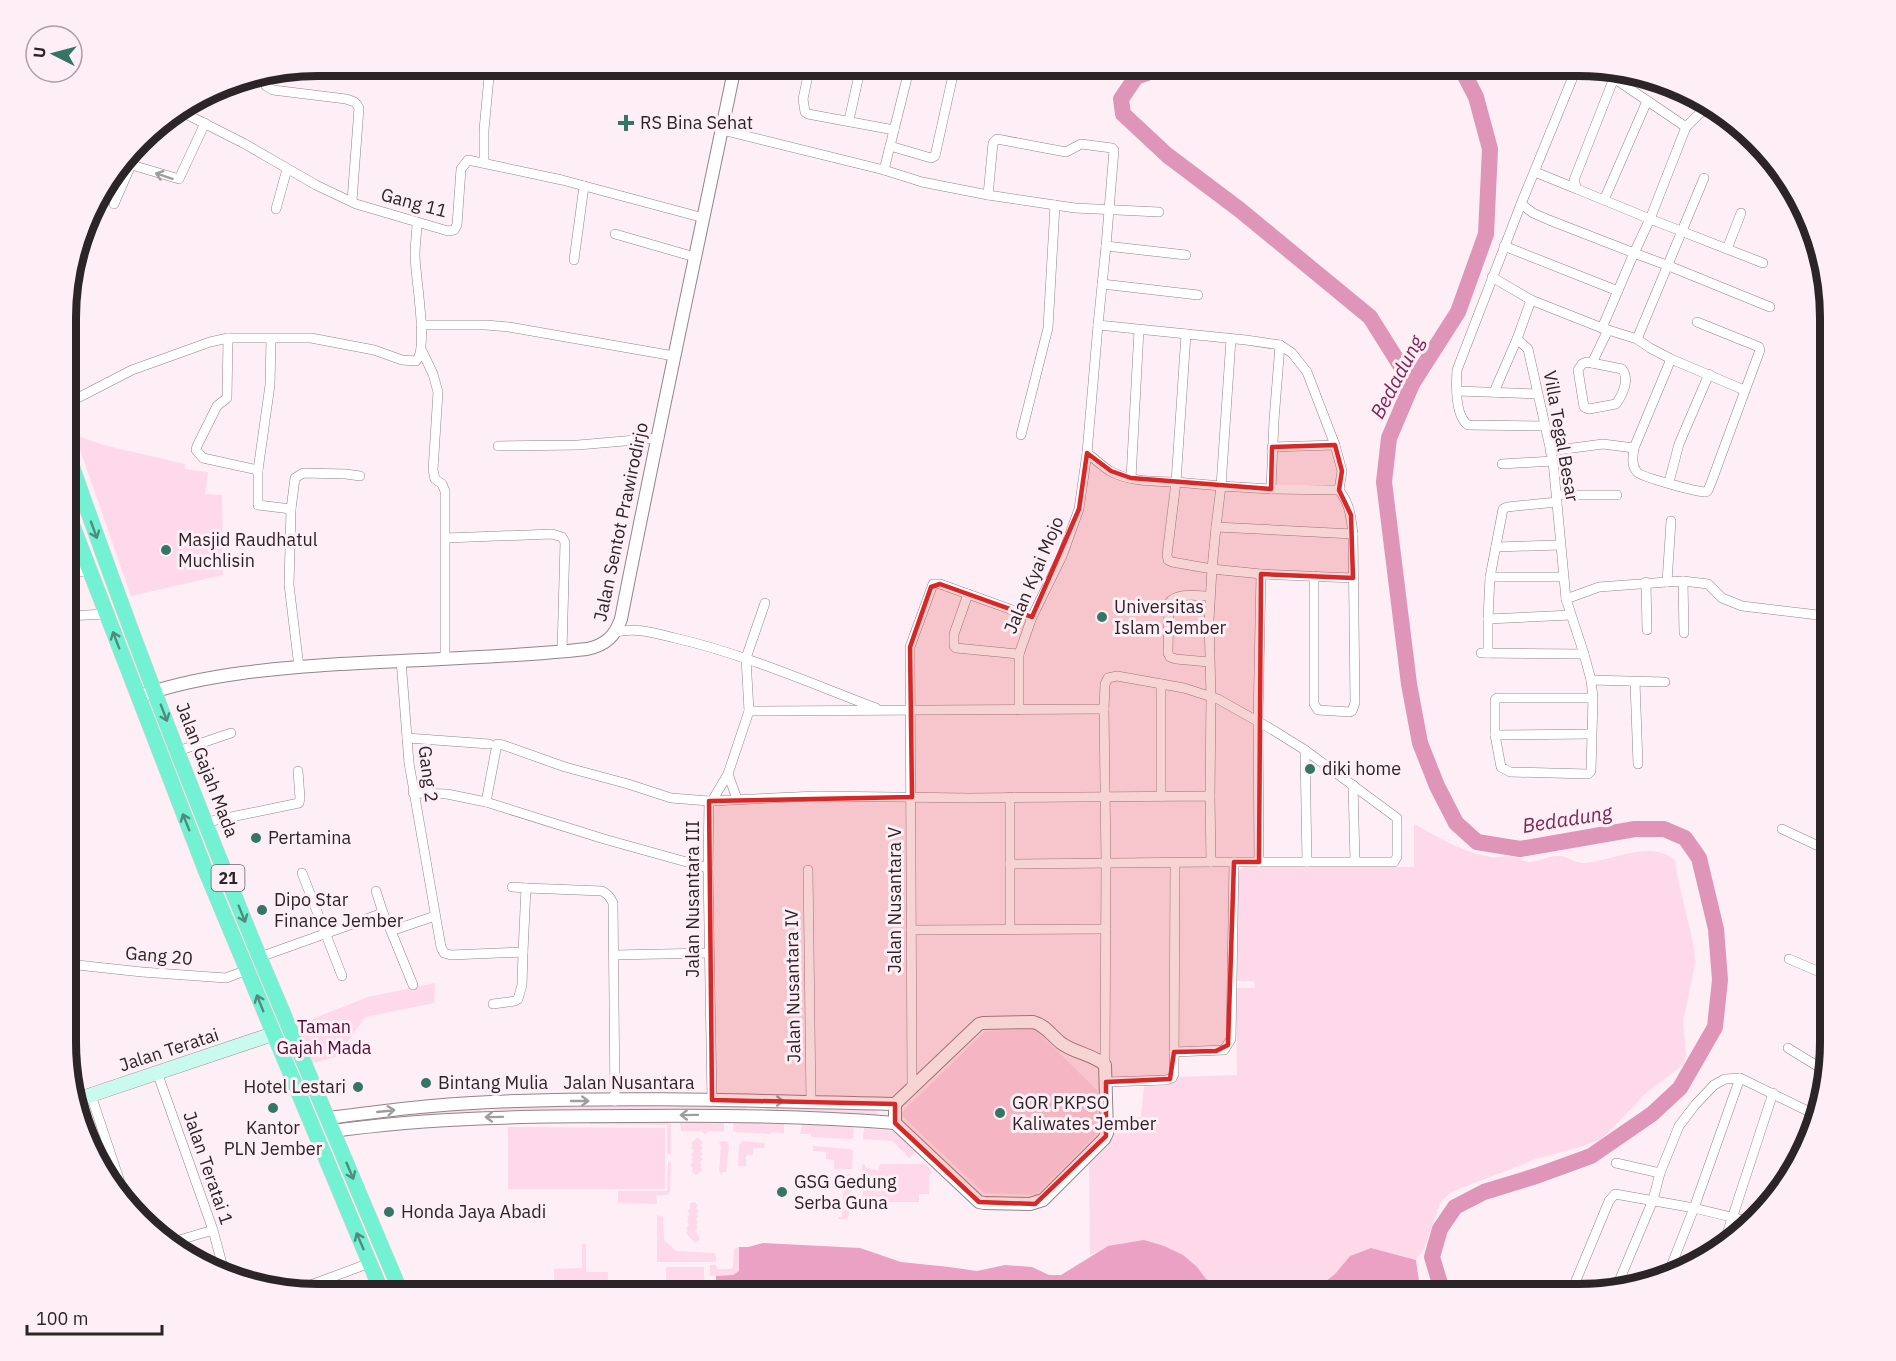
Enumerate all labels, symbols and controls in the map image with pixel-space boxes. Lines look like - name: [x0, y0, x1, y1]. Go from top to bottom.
- north arrow: [24, 24, 84, 84]
- text: U: [29, 46, 50, 59]
- place label: RS Bina Sehat: [640, 111, 753, 134]
- marker: RS Bina Sehat: [617, 114, 635, 132]
- one-way arrow: [155, 169, 174, 180]
- street label: Gang 11: [378, 183, 450, 222]
- water label: Bedadung: [1363, 330, 1430, 423]
- street label: Villa Tegal Besar: [1539, 368, 1584, 504]
- street label: Jalan Sentot Prawirodirjo: [588, 420, 653, 624]
- street label: Jalan Kyai Mojo: [998, 513, 1069, 637]
- one-way arrow: [90, 521, 101, 539]
- place label: Masjid Raudhatul Muchlisin: [178, 528, 318, 572]
- marker: Masjid Raudhatul Muchlisin: [159, 543, 173, 557]
- place label: Universitas Islam Jember: [1114, 595, 1227, 639]
- marker: Universitas Islam Jember: [1095, 610, 1109, 624]
- one-way arrow: [110, 632, 121, 650]
- street label: Jalan Gajah Mada: [171, 699, 244, 841]
- one-way arrow: [159, 703, 170, 722]
- street label: Gang 2: [414, 744, 443, 804]
- place label: diki home: [1322, 757, 1401, 780]
- marker: diki home: [1303, 762, 1317, 776]
- water label: Bedadung: [1520, 798, 1614, 839]
- one-way arrow: [180, 814, 191, 832]
- street label: Jalan Nusantara III: [681, 820, 704, 978]
- place label: Pertamina: [268, 826, 351, 849]
- street label: Jalan Nusantara V: [883, 827, 906, 973]
- marker: Pertamina: [249, 831, 263, 845]
- road number: 21: [212, 865, 244, 891]
- place label: Dipo Star Finance Jember: [274, 888, 404, 932]
- marker: Dipo Star Finance Jember: [255, 903, 269, 917]
- one-way arrow: [238, 904, 249, 923]
- street label: Jalan Nusantara IV: [780, 909, 805, 1063]
- street label: Gang 20: [124, 941, 194, 970]
- one-way arrow: [254, 994, 265, 1012]
- park label: Taman Gajah Mada: [277, 1015, 372, 1059]
- street label: Jalan Teratai: [116, 1023, 222, 1076]
- place label: Bintang Mulia: [438, 1071, 549, 1094]
- street label: Jalan Nusantara: [563, 1071, 695, 1094]
- place label: Hotel Lestari: [244, 1075, 346, 1098]
- marker: Bintang Mulia: [419, 1076, 433, 1090]
- marker: Hotel Lestari: [351, 1080, 365, 1094]
- place label: GOR PKPSO Kaliwates Jember: [1012, 1091, 1157, 1135]
- one-way arrow: [570, 1095, 590, 1107]
- one-way arrow: [765, 1095, 785, 1107]
- marker: Kantor PLN Jember: [266, 1101, 280, 1115]
- one-way arrow: [375, 1105, 395, 1116]
- marker: GOR PKPSO Kaliwates Jember: [993, 1106, 1007, 1120]
- street label: Jalan Teratai 1: [178, 1108, 239, 1228]
- one-way arrow: [680, 1109, 700, 1121]
- one-way arrow: [485, 1111, 505, 1123]
- place label: Kantor PLN Jember: [224, 1116, 323, 1160]
- one-way arrow: [345, 1162, 356, 1180]
- place label: GSG Gedung Serba Guna: [794, 1170, 897, 1214]
- marker: GSG Gedung Serba Guna: [775, 1185, 789, 1199]
- place label: Honda Jaya Abadi: [401, 1200, 546, 1223]
- marker: Honda Jaya Abadi: [382, 1205, 396, 1219]
- one-way arrow: [354, 1232, 365, 1250]
- scale bar: [27, 1298, 162, 1336]
- text: 100 m: [36, 1307, 88, 1330]

